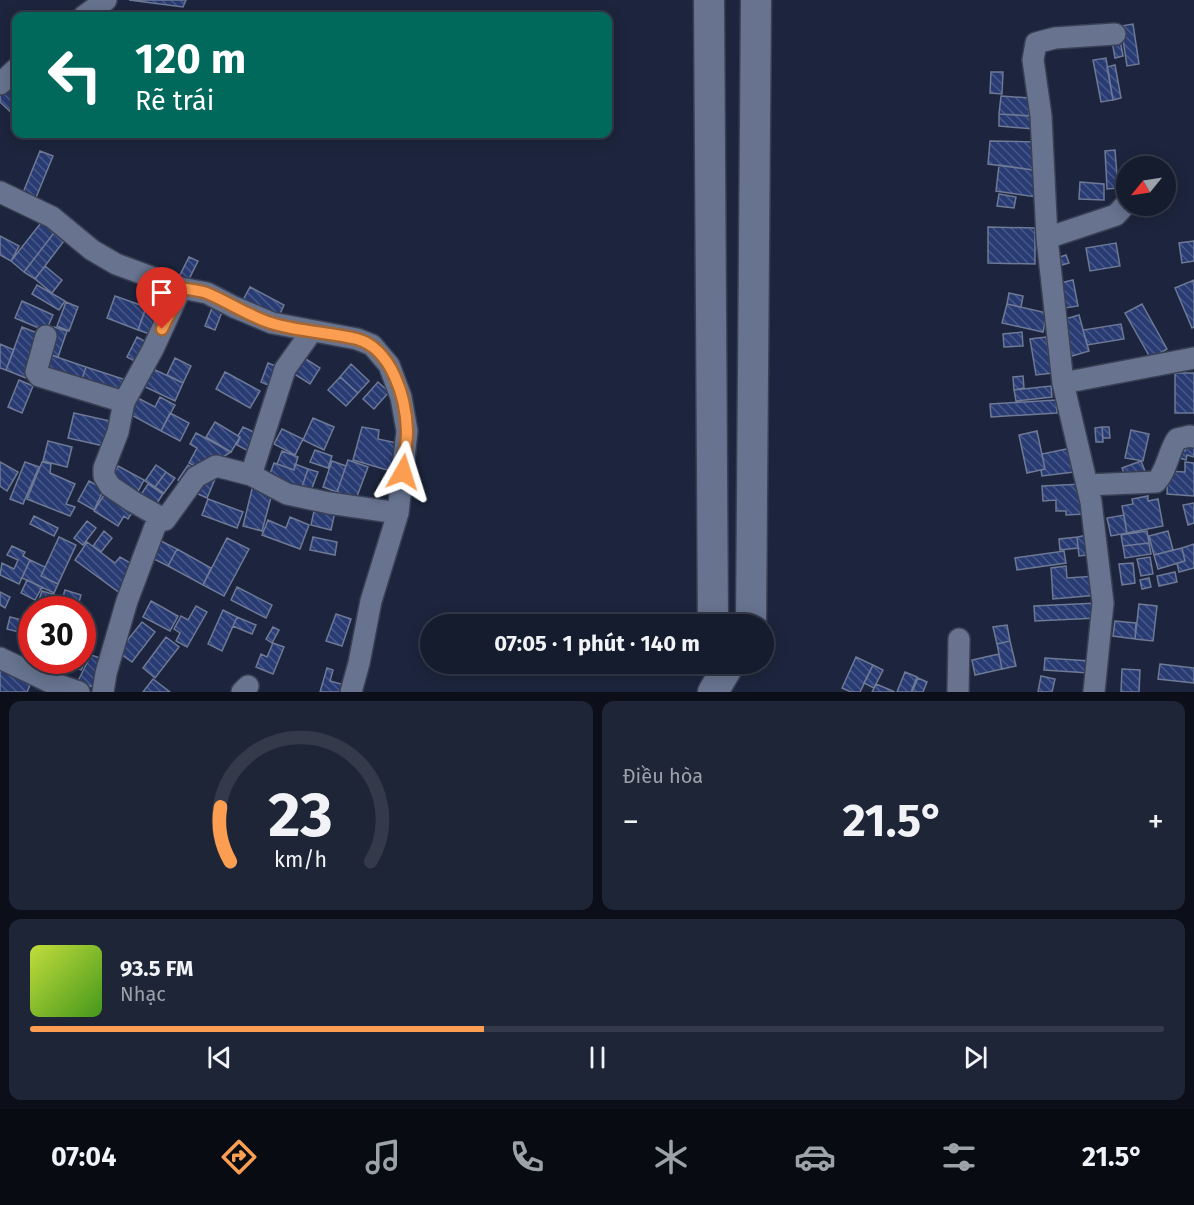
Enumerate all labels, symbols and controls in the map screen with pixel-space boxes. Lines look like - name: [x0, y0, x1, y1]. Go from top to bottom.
- text: 120 m: [135, 34, 246, 84]
- icon: left: [36, 36, 114, 114]
- text: Rẽ trái: [135, 85, 214, 117]
- north arrow: [1116, 156, 1176, 216]
- map controls: [1116, 156, 1176, 216]
- pin: [136, 267, 187, 329]
- icon: arrive: [145, 276, 178, 309]
- position arrow: [371, 440, 435, 504]
- speed limit sign: 30: [18, 596, 96, 674]
- text: 07:05 · 1 phút · 140 m: [494, 630, 700, 657]
- text: Điều hòa: [623, 764, 703, 788]
- text: 23: [269, 778, 333, 853]
- text: 21.5°: [843, 794, 944, 848]
- text: −: [623, 802, 639, 842]
- text: +: [1148, 802, 1164, 842]
- text: km/h: [274, 848, 327, 874]
- text: 93.5 FM: [120, 955, 193, 982]
- text: Nhạc: [120, 982, 166, 1006]
- icon: previous: [203, 1041, 236, 1074]
- icon: pause: [581, 1041, 614, 1074]
- icon: next: [959, 1041, 992, 1074]
- icon: directions: [218, 1136, 260, 1178]
- icon: music: [362, 1136, 404, 1178]
- icon: phone: [506, 1136, 548, 1178]
- icon: climate: [650, 1136, 692, 1178]
- icon: car: [794, 1136, 836, 1178]
- icon: filters: [938, 1136, 980, 1178]
- text: 07:04: [51, 1141, 116, 1173]
- text: 21.5°: [1082, 1141, 1143, 1173]

